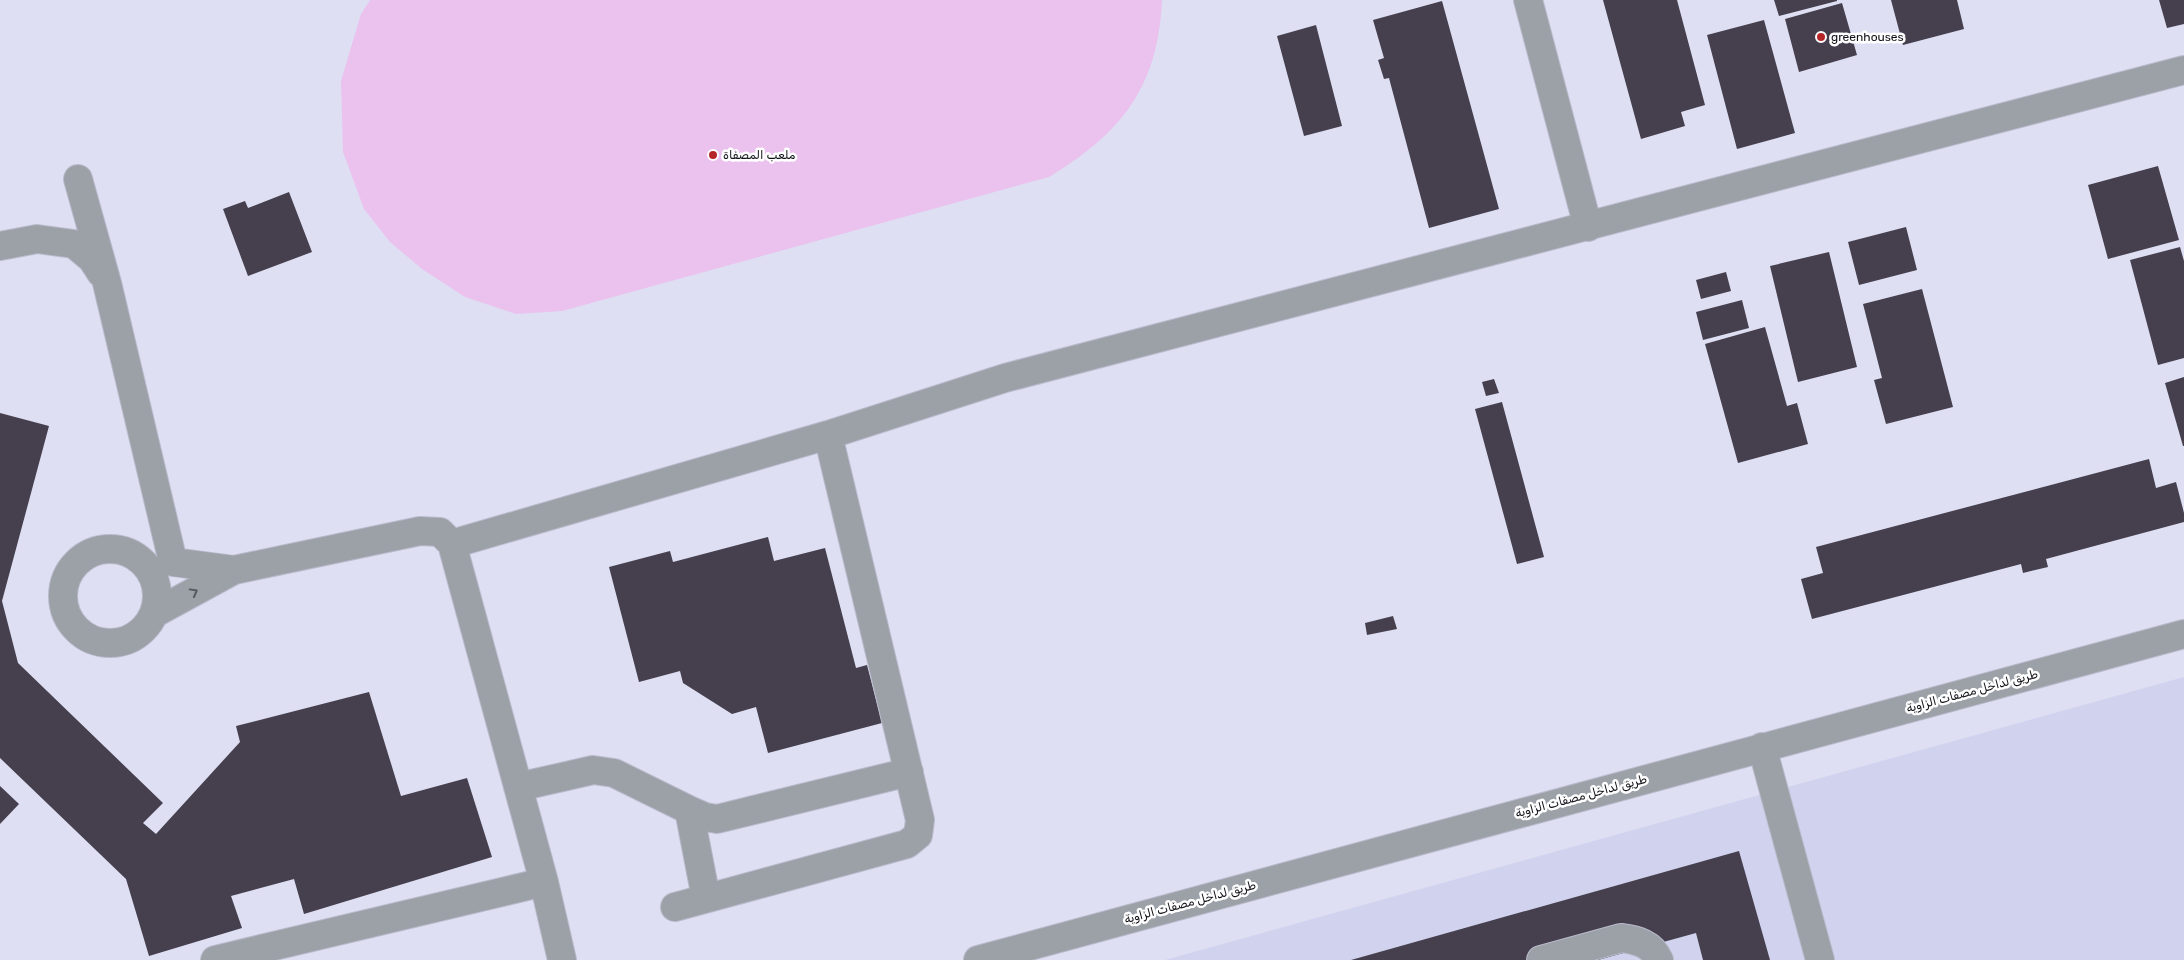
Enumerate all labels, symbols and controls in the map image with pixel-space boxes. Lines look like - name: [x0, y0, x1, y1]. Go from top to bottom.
- place label: greenhouses: [1831, 30, 1904, 44]
- marker: greenhouses: [1815, 31, 1827, 43]
- place label: ملعب المصفاة: [723, 148, 796, 162]
- marker: ملعب المصفاة: [707, 149, 719, 161]
- one-way arrow: [189, 588, 198, 598]
- street label: طريق لداخل مصفات الزاوية: [1905, 667, 2040, 716]
- street label: طريق لداخل مصفات الزاوية: [1514, 772, 1649, 821]
- street label: طريق لداخل مصفات الزاوية: [1123, 878, 1258, 927]

